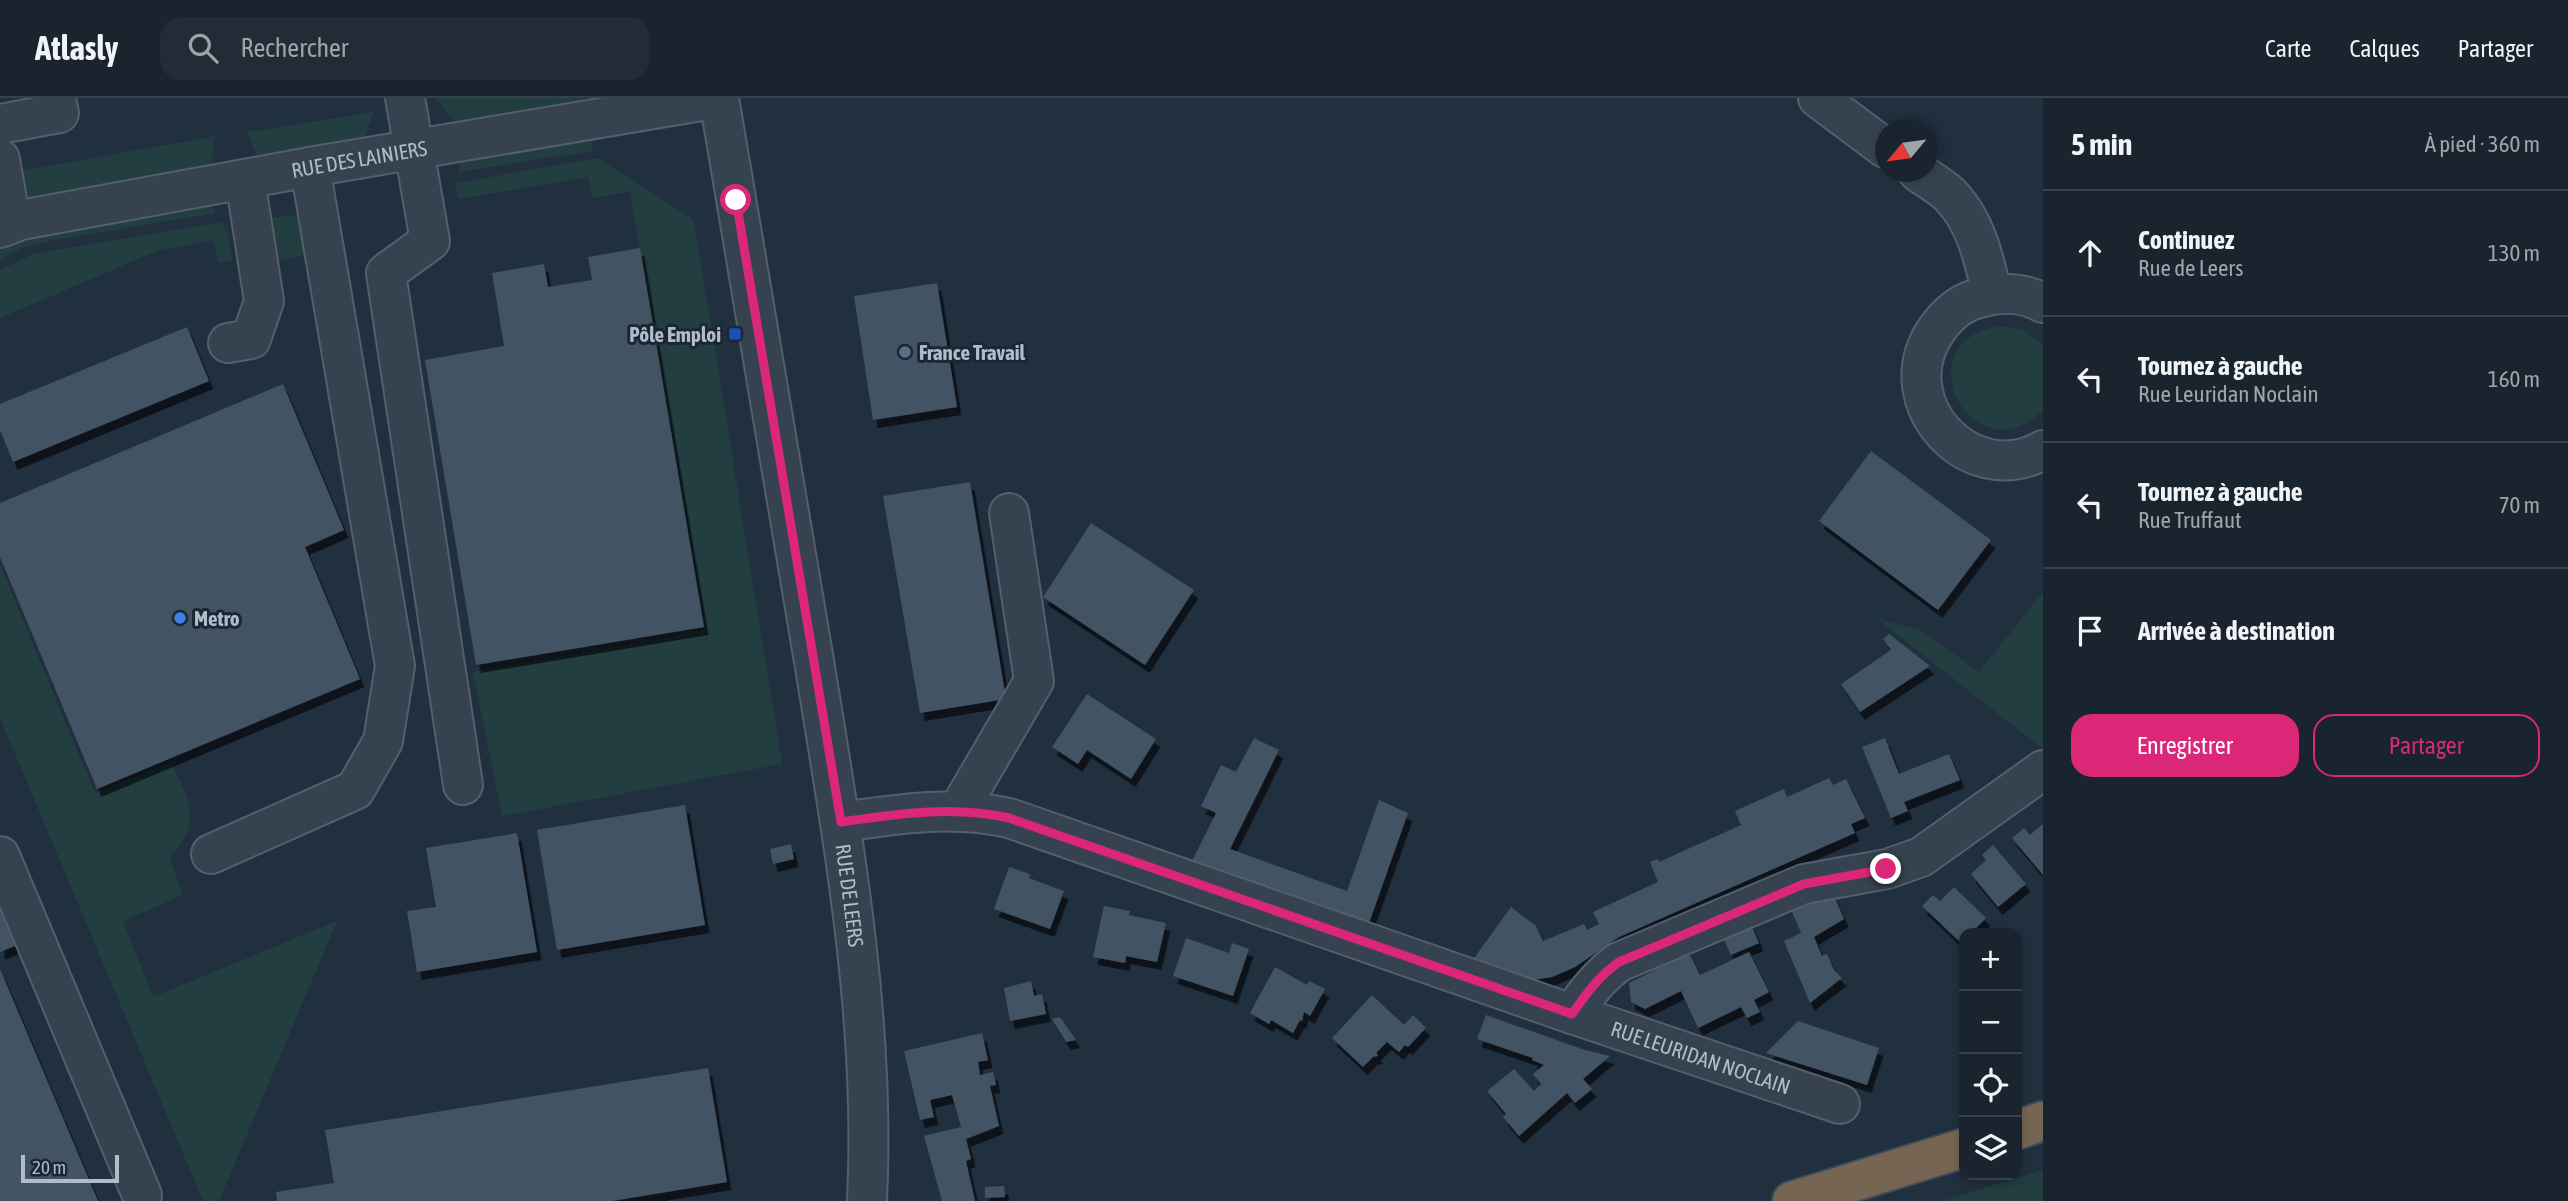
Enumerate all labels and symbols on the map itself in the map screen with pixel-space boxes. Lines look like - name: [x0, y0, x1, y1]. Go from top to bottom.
- north arrow: [1875, 119, 1938, 182]
- street label: RUE DES LAINIERS: [289, 135, 429, 182]
- route start: [720, 184, 751, 215]
- place label: Pôle Emploi: [629, 322, 721, 346]
- marker: Pôle Emploi: [727, 326, 743, 342]
- place label: France Travail: [919, 340, 1025, 364]
- marker: France Travail: [897, 344, 913, 360]
- place label: Metro: [194, 606, 240, 630]
- marker: Metro: [172, 610, 188, 626]
- street label: RUE DE LEERS: [831, 842, 869, 948]
- route end: [1870, 853, 1901, 884]
- street label: RUE LEURIDAN NOCLAIN: [1608, 1016, 1794, 1098]
- scale bar: [21, 1152, 119, 1184]

